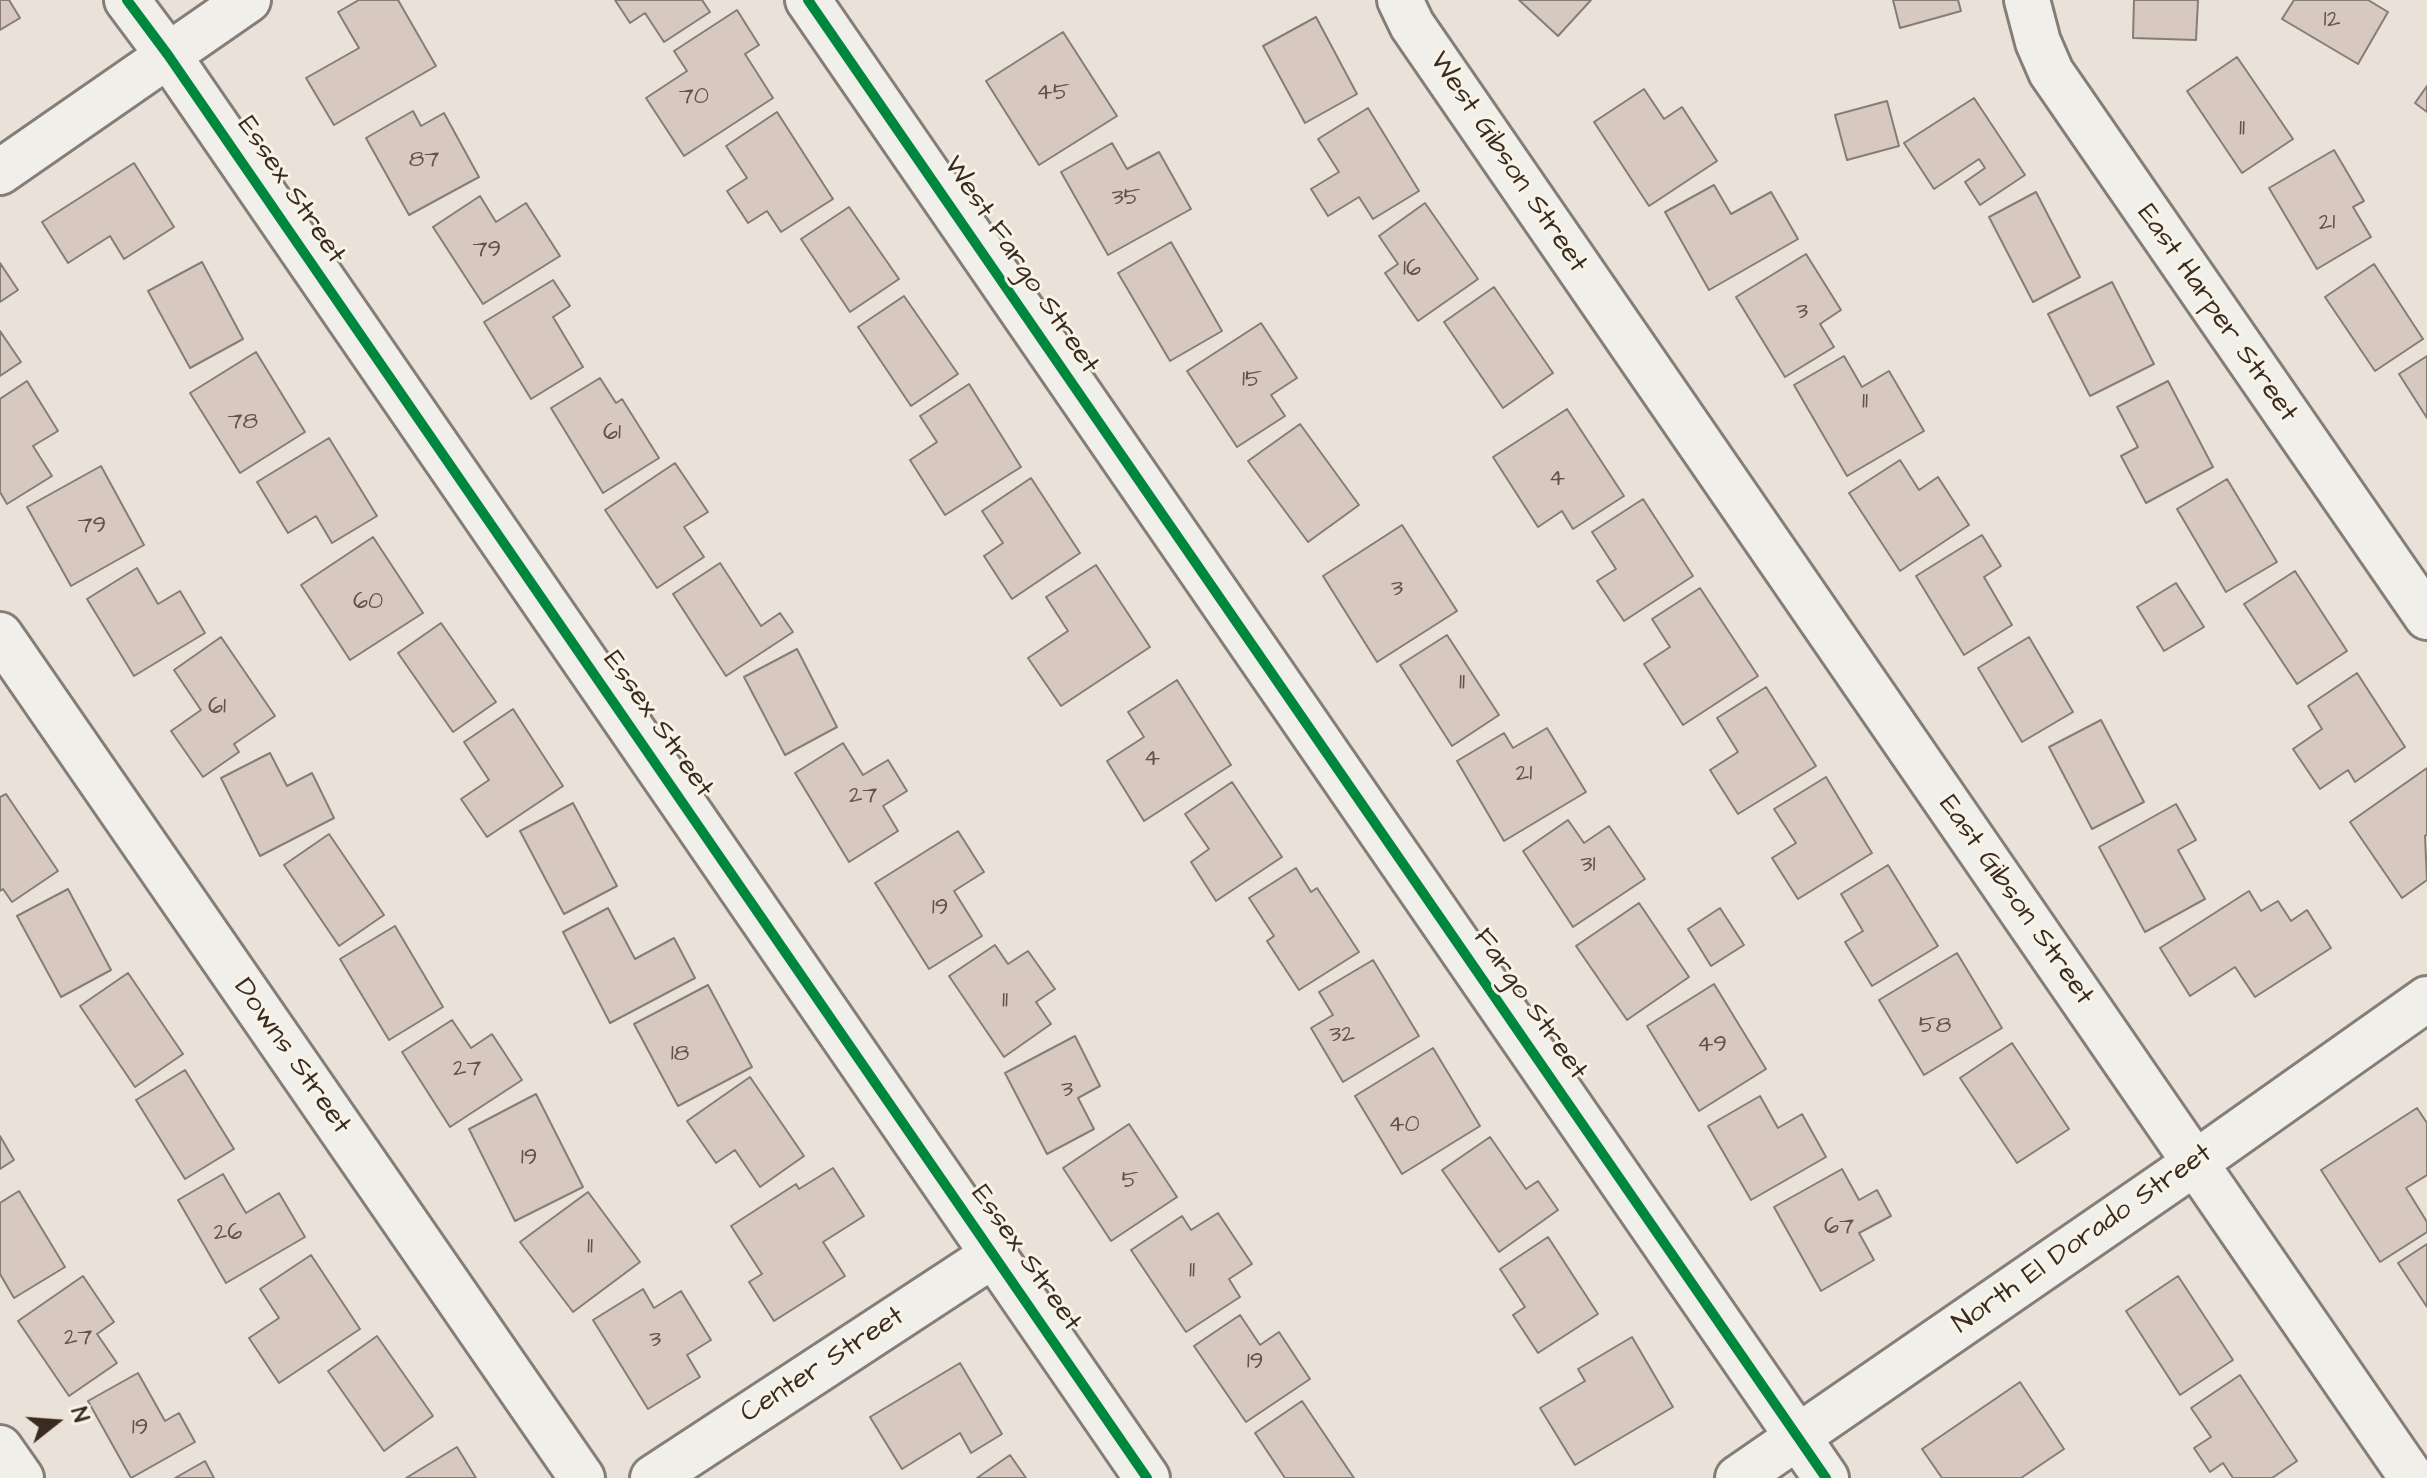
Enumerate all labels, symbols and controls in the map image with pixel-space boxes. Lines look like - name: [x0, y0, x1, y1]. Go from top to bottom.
- house number: 12: [2324, 7, 2340, 35]
- street label: West Gibson Street: [1421, 46, 1593, 280]
- house number: 45: [1036, 80, 1070, 108]
- house number: 70: [679, 84, 709, 112]
- street label: Essex Street: [228, 111, 352, 271]
- house number: 11: [2239, 116, 2245, 144]
- house number: 87: [409, 147, 439, 175]
- street label: West Fargo Street: [935, 151, 1105, 381]
- house number: 35: [1111, 185, 1141, 213]
- street label: East Harper Street: [2128, 199, 2304, 429]
- house number: 21: [2319, 210, 2335, 238]
- house number: 79: [473, 237, 501, 265]
- house number: 16: [1403, 256, 1421, 284]
- house number: 3: [1796, 299, 1808, 327]
- house number: 15: [1242, 367, 1262, 395]
- house number: 11: [1862, 389, 1868, 417]
- house number: 78: [228, 409, 258, 437]
- house number: 61: [603, 420, 621, 448]
- house number: 4: [1549, 466, 1565, 494]
- house number: 79: [78, 513, 106, 541]
- house number: 3: [1391, 576, 1403, 604]
- house number: 60: [353, 589, 383, 617]
- street label: Essex Street: [594, 645, 720, 805]
- house number: 11: [1459, 670, 1465, 698]
- house number: 61: [208, 694, 226, 722]
- house number: 4: [1144, 746, 1160, 774]
- house number: 21: [1516, 761, 1532, 789]
- house number: 27: [849, 783, 877, 811]
- street label: East Gibson Street: [1930, 790, 2100, 1012]
- house number: 31: [1580, 852, 1596, 880]
- house number: 19: [932, 895, 948, 923]
- street label: Fargo Street: [1465, 923, 1593, 1087]
- street label: Downs Street: [225, 973, 357, 1141]
- house number: 11: [1002, 988, 1008, 1016]
- house number: 58: [1919, 1013, 1951, 1041]
- house number: 32: [1329, 1022, 1355, 1050]
- house number: 49: [1697, 1032, 1727, 1060]
- house number: 18: [671, 1041, 689, 1069]
- house number: 27: [453, 1056, 481, 1084]
- house number: 3: [1061, 1077, 1073, 1105]
- house number: 40: [1388, 1112, 1420, 1140]
- street label: North El Dorado Street: [1947, 1138, 2219, 1342]
- house number: 19: [521, 1145, 537, 1173]
- house number: 5: [1122, 1168, 1138, 1196]
- street label: Essex Street: [962, 1179, 1088, 1339]
- house number: 67: [1824, 1214, 1854, 1242]
- house number: 26: [214, 1220, 242, 1248]
- house number: 11: [587, 1234, 593, 1262]
- house number: 11: [1189, 1258, 1195, 1286]
- street label: Center Street: [735, 1301, 911, 1431]
- house number: 27: [64, 1325, 92, 1353]
- house number: 3: [649, 1327, 661, 1355]
- house number: 19: [1247, 1349, 1263, 1377]
- north arrow: [16, 1382, 96, 1462]
- text: N: [63, 1404, 96, 1426]
- house number: 19: [132, 1415, 148, 1443]

